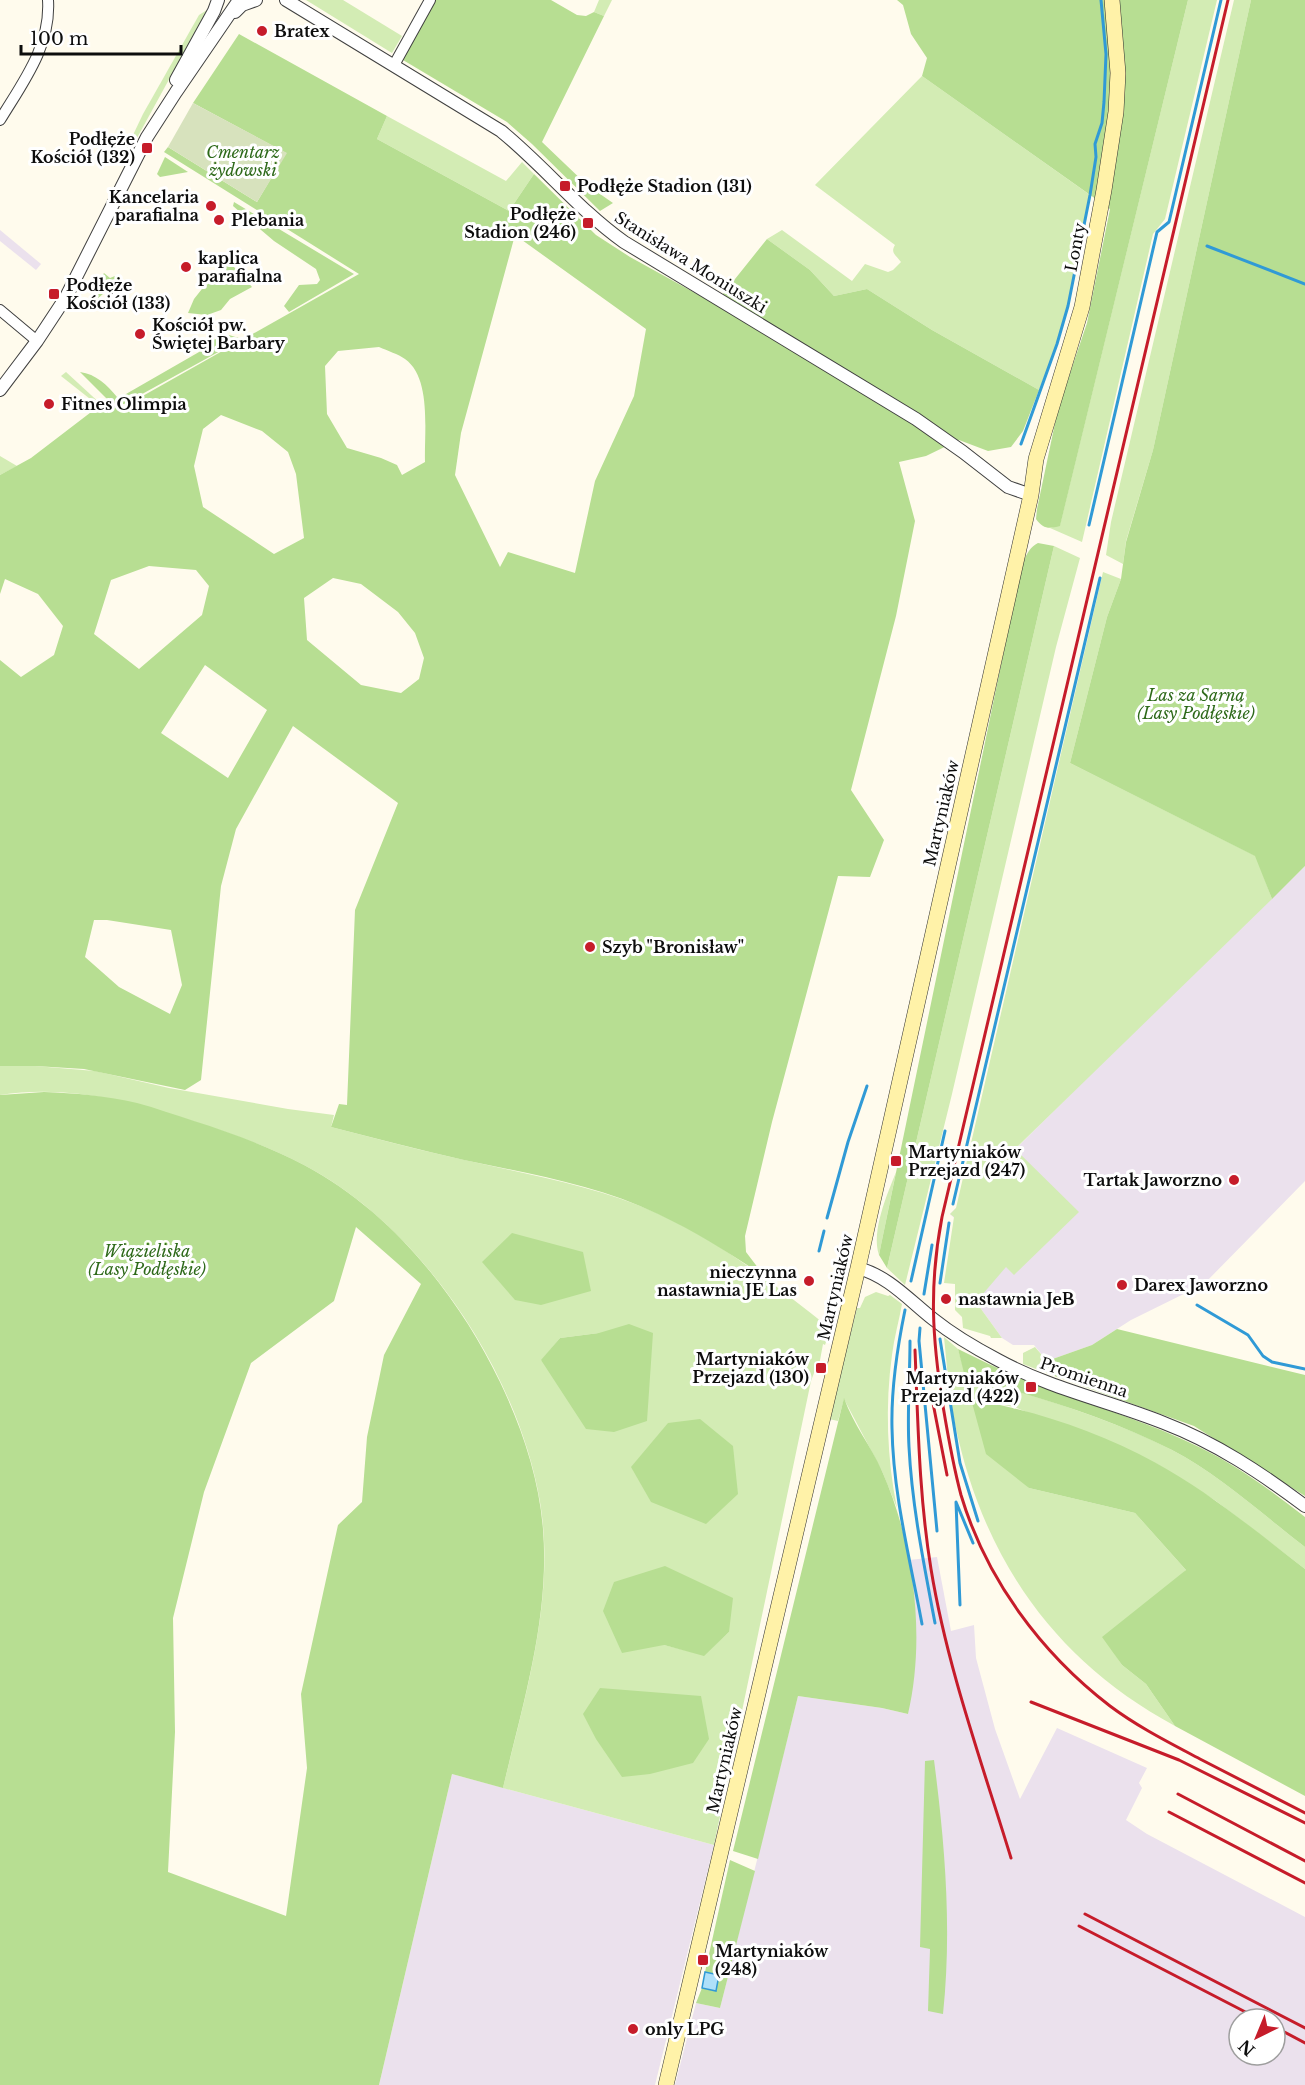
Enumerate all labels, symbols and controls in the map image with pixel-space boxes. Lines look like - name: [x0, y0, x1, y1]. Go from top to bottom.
- scale bar: [21, 18, 182, 56]
- place label: Bratex: [274, 21, 330, 41]
- marker: Bratex: [255, 24, 269, 38]
- text: 100 m: [30, 28, 88, 50]
- place label: Podłęże Kościół (132): [30, 129, 135, 167]
- marker: Podłęże Kościół (132): [140, 141, 154, 155]
- park label: Cmentarz żydowski: [206, 142, 280, 180]
- place label: Podłęże Stadion (131): [577, 176, 752, 196]
- marker: Podłęże Stadion (131): [558, 179, 572, 193]
- place label: Kancelaria parafialna: [109, 187, 199, 225]
- marker: Kancelaria parafialna: [204, 199, 218, 213]
- place label: Podłęże Stadion (246): [464, 204, 576, 242]
- street label: Stanisława Moniuszki: [611, 207, 771, 317]
- place label: Plebania: [231, 210, 304, 230]
- marker: Plebania: [212, 213, 226, 227]
- marker: Podłęże Stadion (246): [581, 216, 595, 230]
- street label: Lonty: [1060, 220, 1090, 273]
- place label: kaplica parafialna: [198, 248, 282, 286]
- marker: kaplica parafialna: [179, 260, 193, 274]
- place label: Podłęże Kościół (133): [66, 275, 170, 313]
- marker: Podłęże Kościół (133): [47, 287, 61, 301]
- place label: Kościół pw. Świętej Barbary: [152, 315, 286, 353]
- marker: Kościół pw. Świętej Barbary: [133, 327, 147, 341]
- place label: Fitnes Olimpia: [61, 394, 187, 414]
- marker: Fitnes Olimpia: [42, 397, 56, 411]
- park label: Las za Sarną (Lasy Podłęskie): [1137, 685, 1255, 723]
- street label: Martyniaków: [919, 757, 963, 868]
- place label: Szyb "Bronisław": [602, 937, 744, 957]
- marker: Szyb "Bronisław": [583, 940, 597, 954]
- place label: Martyniaków Przejazd (247): [908, 1142, 1025, 1180]
- marker: Martyniaków Przejazd (247): [889, 1154, 903, 1168]
- place label: Tartak Jaworzno: [1084, 1170, 1222, 1190]
- marker: Tartak Jaworzno: [1227, 1173, 1241, 1187]
- street label: Martyniaków: [813, 1231, 857, 1342]
- park label: Wiązieliska (Lasy Podłęskie): [88, 1241, 206, 1279]
- place label: nieczynna nastawnia JE Las: [657, 1262, 797, 1300]
- marker: nieczynna nastawnia JE Las: [802, 1274, 816, 1288]
- place label: Darex Jaworzno: [1134, 1275, 1268, 1295]
- marker: Darex Jaworzno: [1115, 1278, 1129, 1292]
- place label: nastawnia JeB: [958, 1289, 1075, 1309]
- marker: nastawnia JeB: [939, 1292, 953, 1306]
- place label: Martyniaków Przejazd (130): [692, 1349, 810, 1387]
- street label: Promienna: [1037, 1353, 1131, 1401]
- marker: Martyniaków Przejazd (130): [814, 1361, 828, 1375]
- place label: Martyniaków Przejazd (422): [900, 1368, 1020, 1406]
- marker: Martyniaków Przejazd (422): [1024, 1380, 1038, 1394]
- street label: Martyniaków: [702, 1704, 746, 1815]
- place label: Martyniaków (248): [715, 1941, 829, 1979]
- marker: Martyniaków (248): [696, 1953, 710, 1967]
- north arrow: [1227, 2007, 1287, 2067]
- place label: only LPG: [645, 2019, 724, 2039]
- marker: only LPG: [626, 2022, 640, 2036]
- text: N: [1234, 2036, 1259, 2060]

